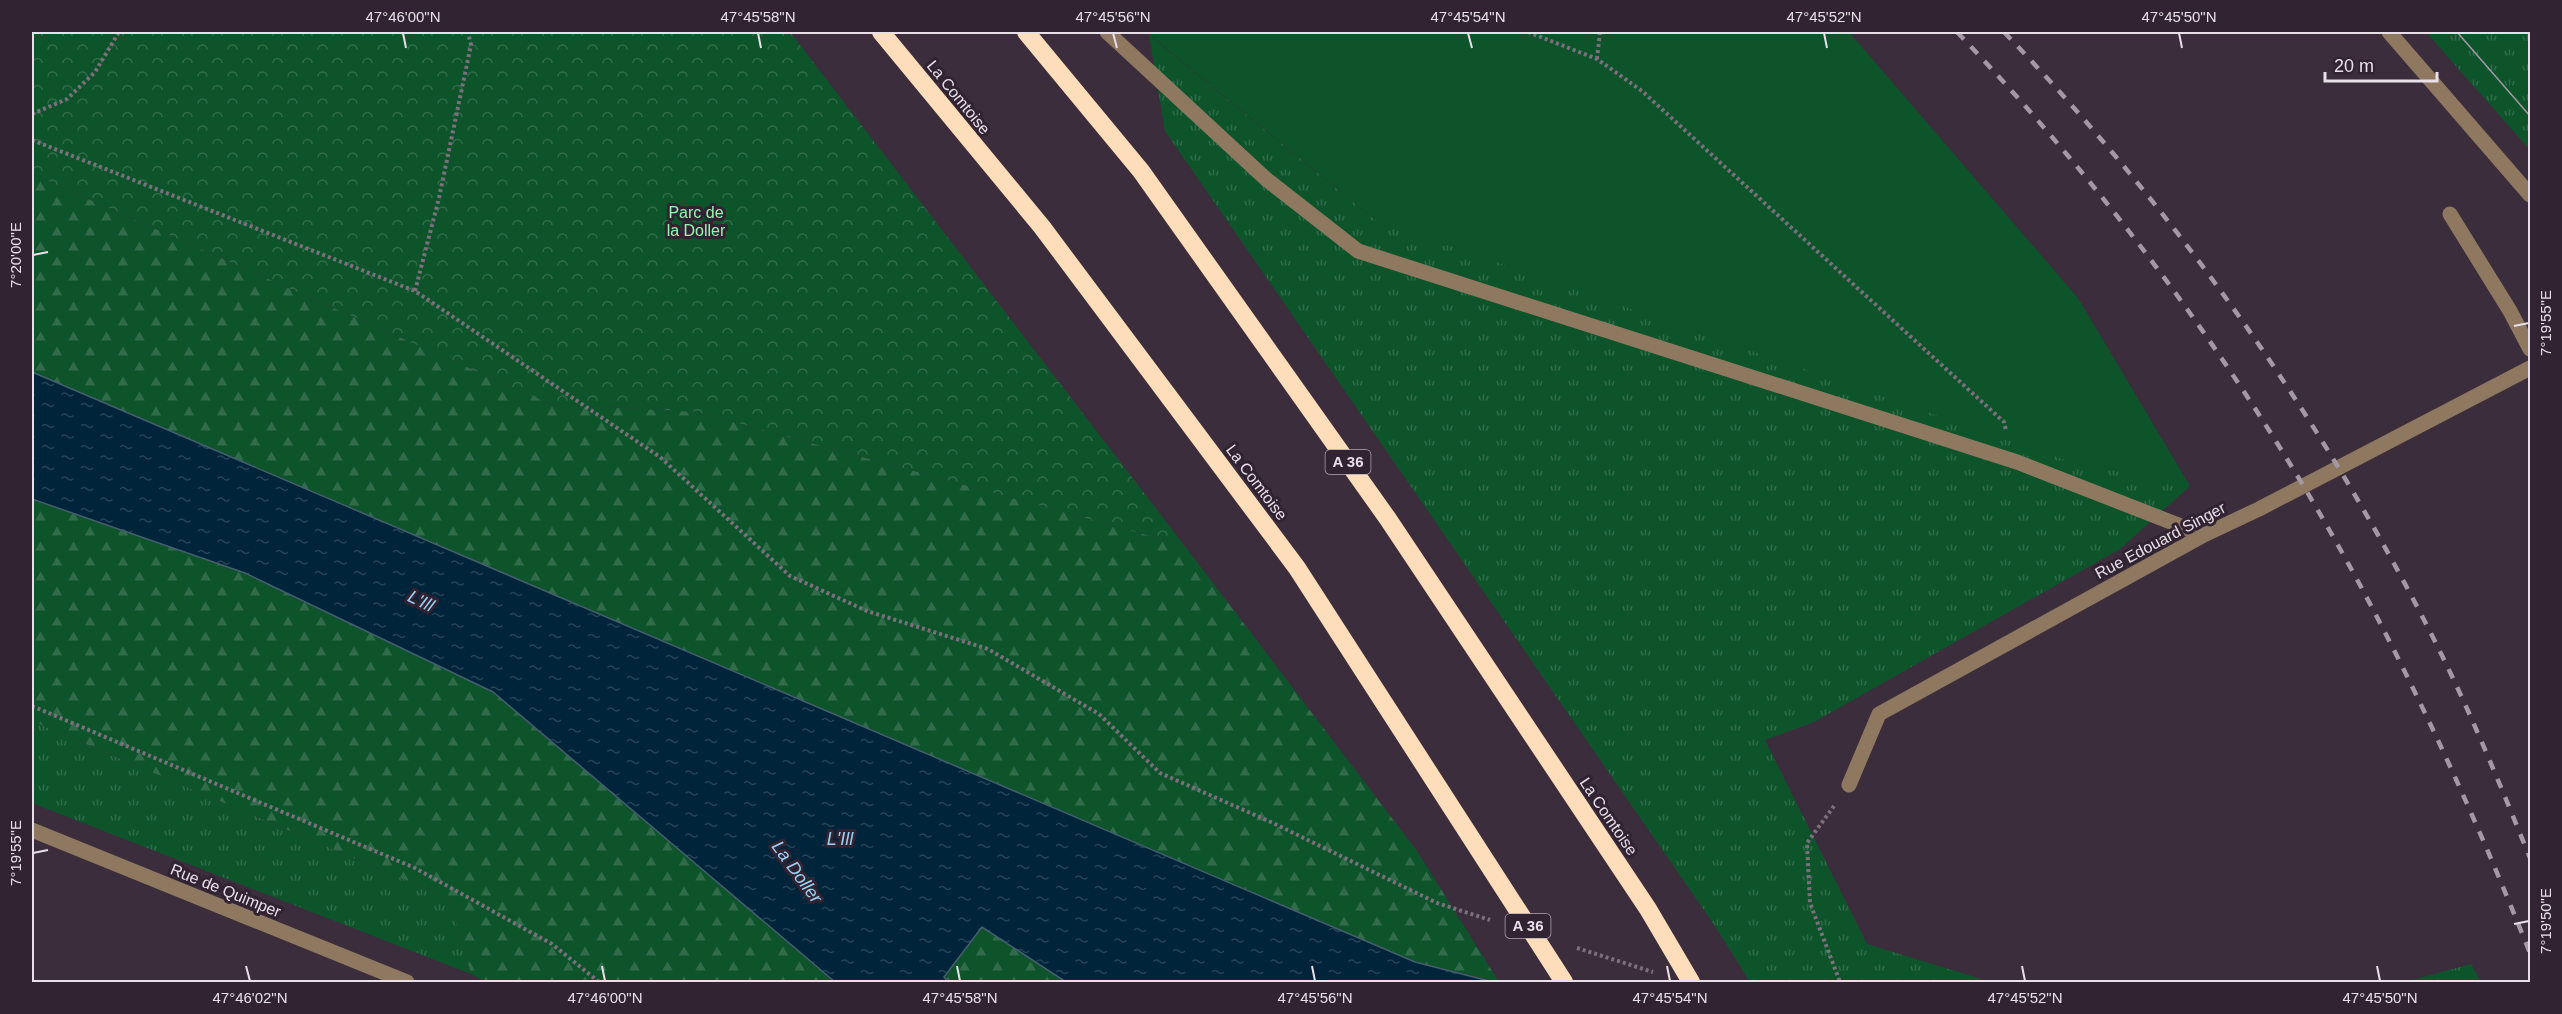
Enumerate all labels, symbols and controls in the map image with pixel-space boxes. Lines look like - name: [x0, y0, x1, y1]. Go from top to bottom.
- text: 47°46'00"N: [365, 8, 441, 25]
- text: 47°45'58"N: [720, 8, 796, 25]
- text: 47°45'56"N: [1075, 8, 1151, 25]
- text: 47°45'54"N: [1430, 8, 1506, 25]
- text: 47°45'52"N: [1786, 8, 1862, 25]
- text: 47°45'50"N: [2141, 8, 2217, 25]
- scale bar: [2325, 45, 2438, 83]
- text: 20 m: [2334, 56, 2374, 76]
- street label: La Comtoise: [924, 57, 994, 138]
- park label: Parc de la Doller: [667, 204, 726, 239]
- text: 7°20'00"E: [7, 222, 24, 288]
- text: 7°19'55"E: [2537, 290, 2554, 356]
- street label: La Comtoise: [1223, 441, 1290, 523]
- road number: A 36: [1326, 450, 1370, 474]
- street label: Rue Edouard Singer: [2092, 499, 2229, 582]
- water label: L'Ill: [405, 586, 438, 616]
- street label: La Comtoise: [1576, 774, 1641, 858]
- text: 7°19'55"E: [7, 820, 24, 886]
- water label: L'Ill: [827, 829, 854, 849]
- water label: La Doller: [768, 837, 827, 908]
- street label: Rue de Quimper: [168, 861, 284, 921]
- text: 7°19'50"E: [2537, 888, 2554, 954]
- road number: A 36: [1506, 914, 1550, 938]
- text: 47°46'02"N: [212, 989, 288, 1006]
- text: 47°46'00"N: [567, 989, 643, 1006]
- text: 47°45'58"N: [922, 989, 998, 1006]
- text: 47°45'56"N: [1277, 989, 1353, 1006]
- text: 47°45'54"N: [1632, 989, 1708, 1006]
- text: 47°45'52"N: [1987, 989, 2063, 1006]
- text: 47°45'50"N: [2342, 989, 2418, 1006]

